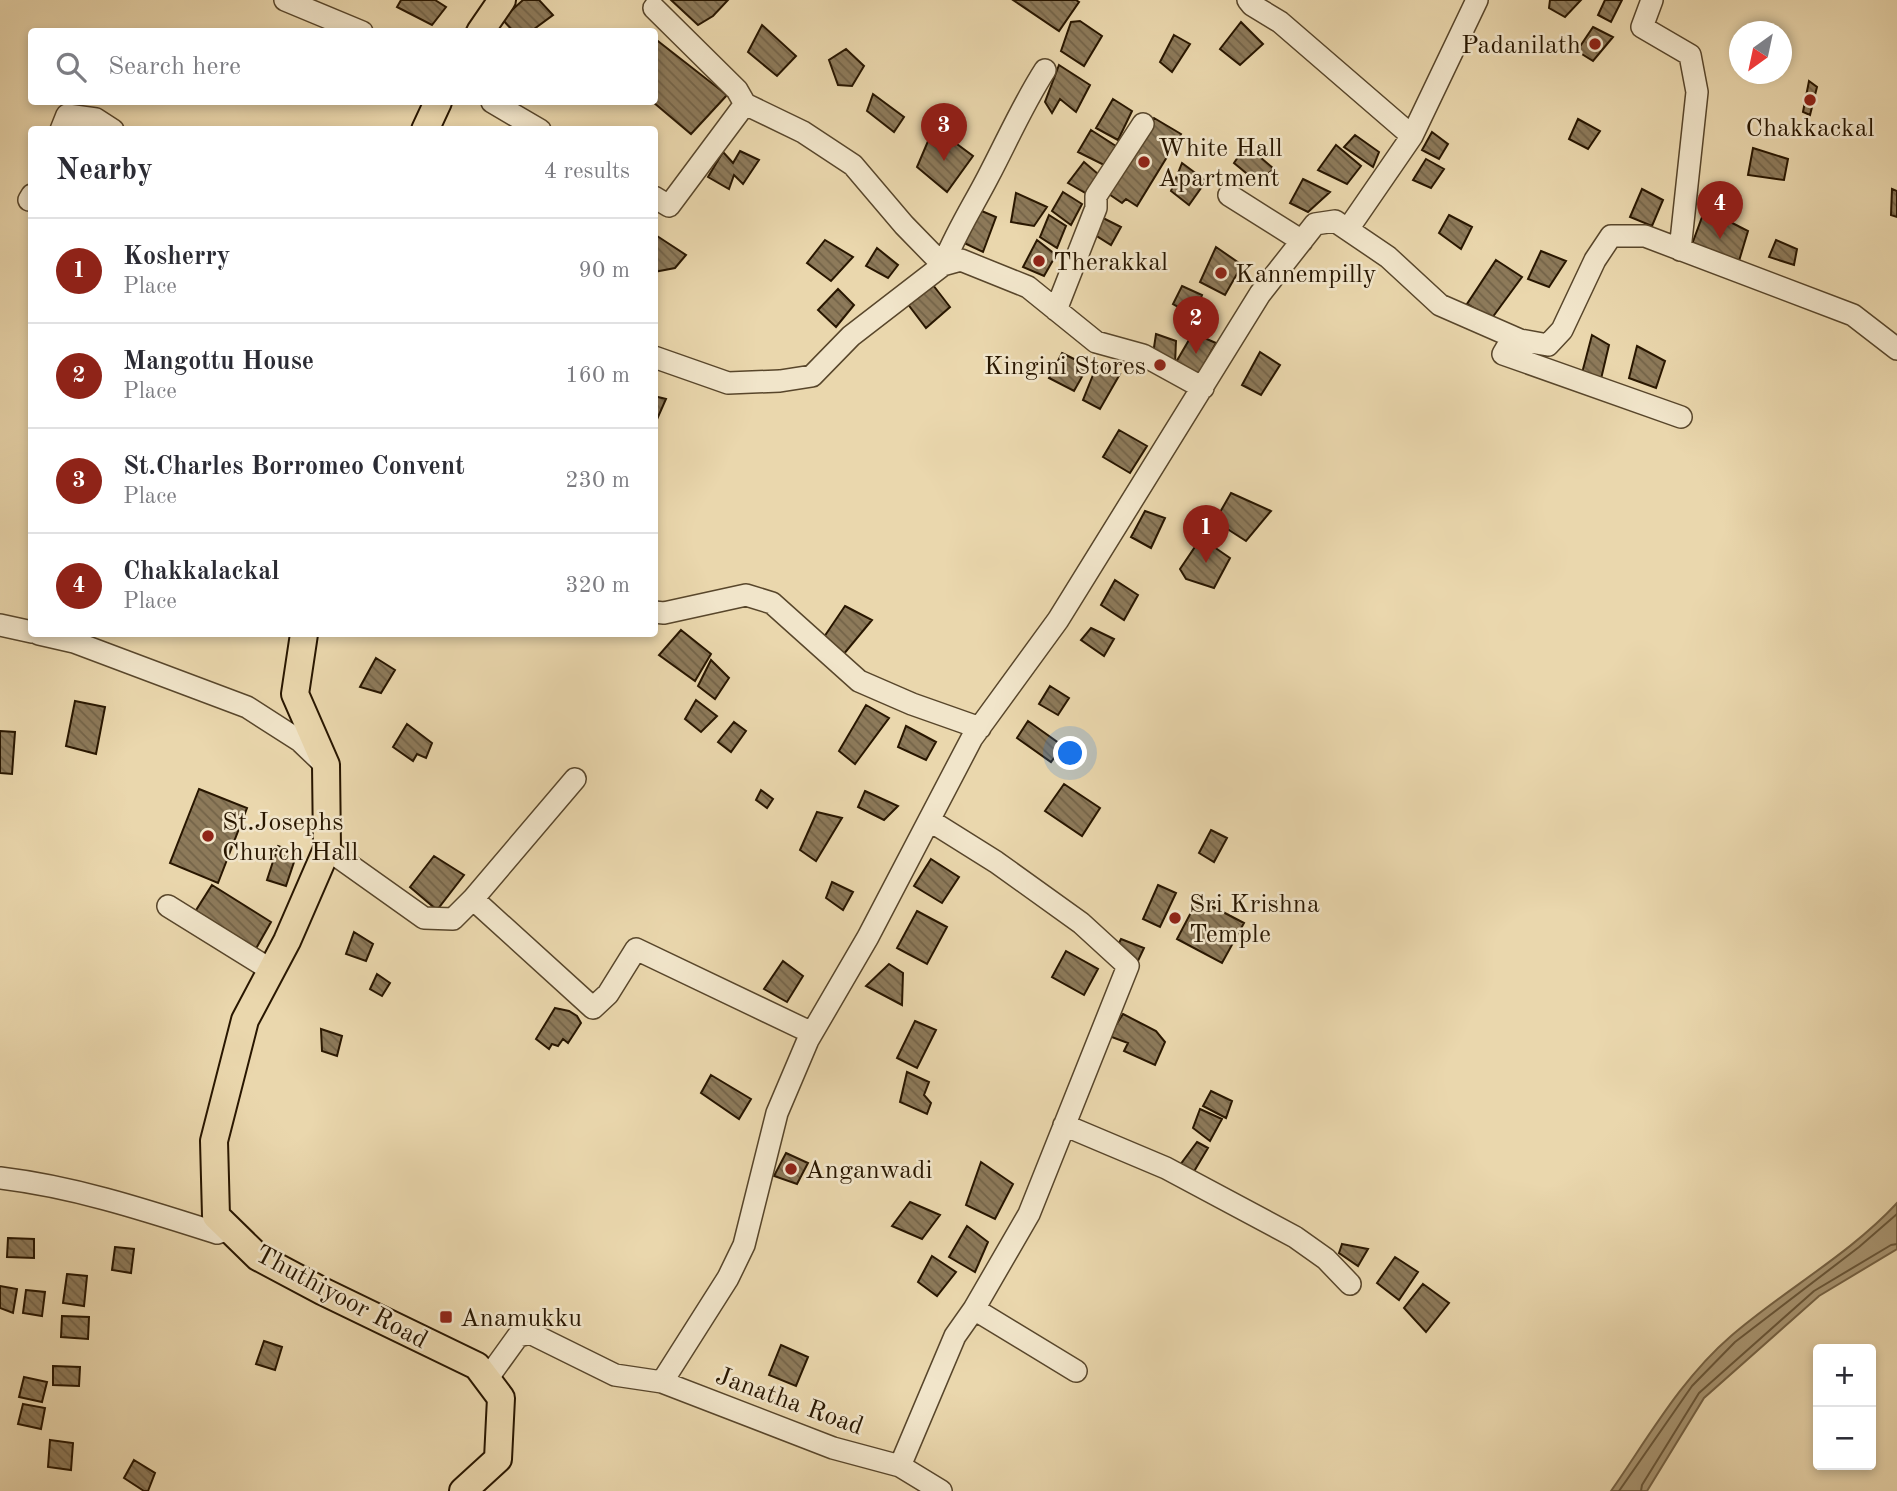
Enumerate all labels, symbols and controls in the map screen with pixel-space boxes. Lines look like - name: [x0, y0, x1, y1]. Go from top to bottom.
- north arrow: [1729, 21, 1792, 84]
- search box: [28, 28, 658, 105]
- place label: Padanilath: [1461, 33, 1581, 59]
- marker: Padanilath: [1587, 36, 1603, 52]
- icon: search: [52, 48, 90, 86]
- text: Search here: [108, 54, 241, 80]
- marker: Chakkackal: [1802, 92, 1818, 108]
- pin: 3: [921, 103, 967, 161]
- place label: Chakkackal: [1745, 116, 1875, 142]
- place label: White Hall Apartment: [1158, 136, 1283, 192]
- marker: White Hall Apartment: [1136, 154, 1152, 170]
- text: Nearby: [56, 156, 153, 186]
- text: 4 results: [544, 160, 630, 183]
- pin: 4: [1697, 181, 1743, 239]
- text: Kosherry: [123, 244, 230, 270]
- place label: Therakkal: [1053, 250, 1168, 276]
- marker: Therakkal: [1031, 253, 1047, 269]
- text: 1: [72, 259, 86, 282]
- text: 90 m: [579, 259, 630, 282]
- place label: Kannempilly: [1235, 262, 1377, 288]
- marker: Kannempilly: [1213, 265, 1229, 281]
- text: Place: [123, 275, 177, 298]
- pin: 2: [1173, 296, 1219, 354]
- text: Mangottu House: [123, 349, 314, 375]
- place label: Kingini Stores: [984, 354, 1146, 380]
- marker: Kingini Stores: [1152, 357, 1168, 373]
- text: 2: [72, 364, 86, 387]
- text: 160 m: [565, 364, 630, 387]
- text: Place: [123, 380, 177, 403]
- text: St.Charles Borromeo Convent: [123, 454, 465, 480]
- text: 3: [72, 469, 86, 492]
- text: 230 m: [565, 469, 630, 492]
- text: Place: [123, 485, 177, 508]
- pin: 1: [1183, 505, 1229, 563]
- text: Chakkalackal: [123, 559, 279, 585]
- text: 4: [72, 574, 86, 597]
- text: 320 m: [565, 574, 630, 597]
- text: Place: [123, 590, 177, 613]
- your location: [1053, 736, 1087, 770]
- place label: St.Josephs Church Hall: [222, 810, 358, 866]
- marker: St.Josephs Church Hall: [200, 828, 216, 844]
- place label: Sri Krishna Temple: [1189, 892, 1320, 948]
- marker: Sri Krishna Temple: [1167, 910, 1183, 926]
- place label: Anganwadi: [805, 1158, 933, 1184]
- marker: Anganwadi: [783, 1161, 799, 1177]
- street label: Thuthiyoor Road: [251, 1241, 432, 1354]
- place label: Anamukku: [460, 1306, 582, 1332]
- marker: Anamukku: [438, 1309, 454, 1325]
- map controls: [1813, 1344, 1876, 1470]
- button: +: [1813, 1344, 1876, 1407]
- street label: Janatha Road: [712, 1363, 867, 1441]
- button: −: [1813, 1407, 1876, 1470]

